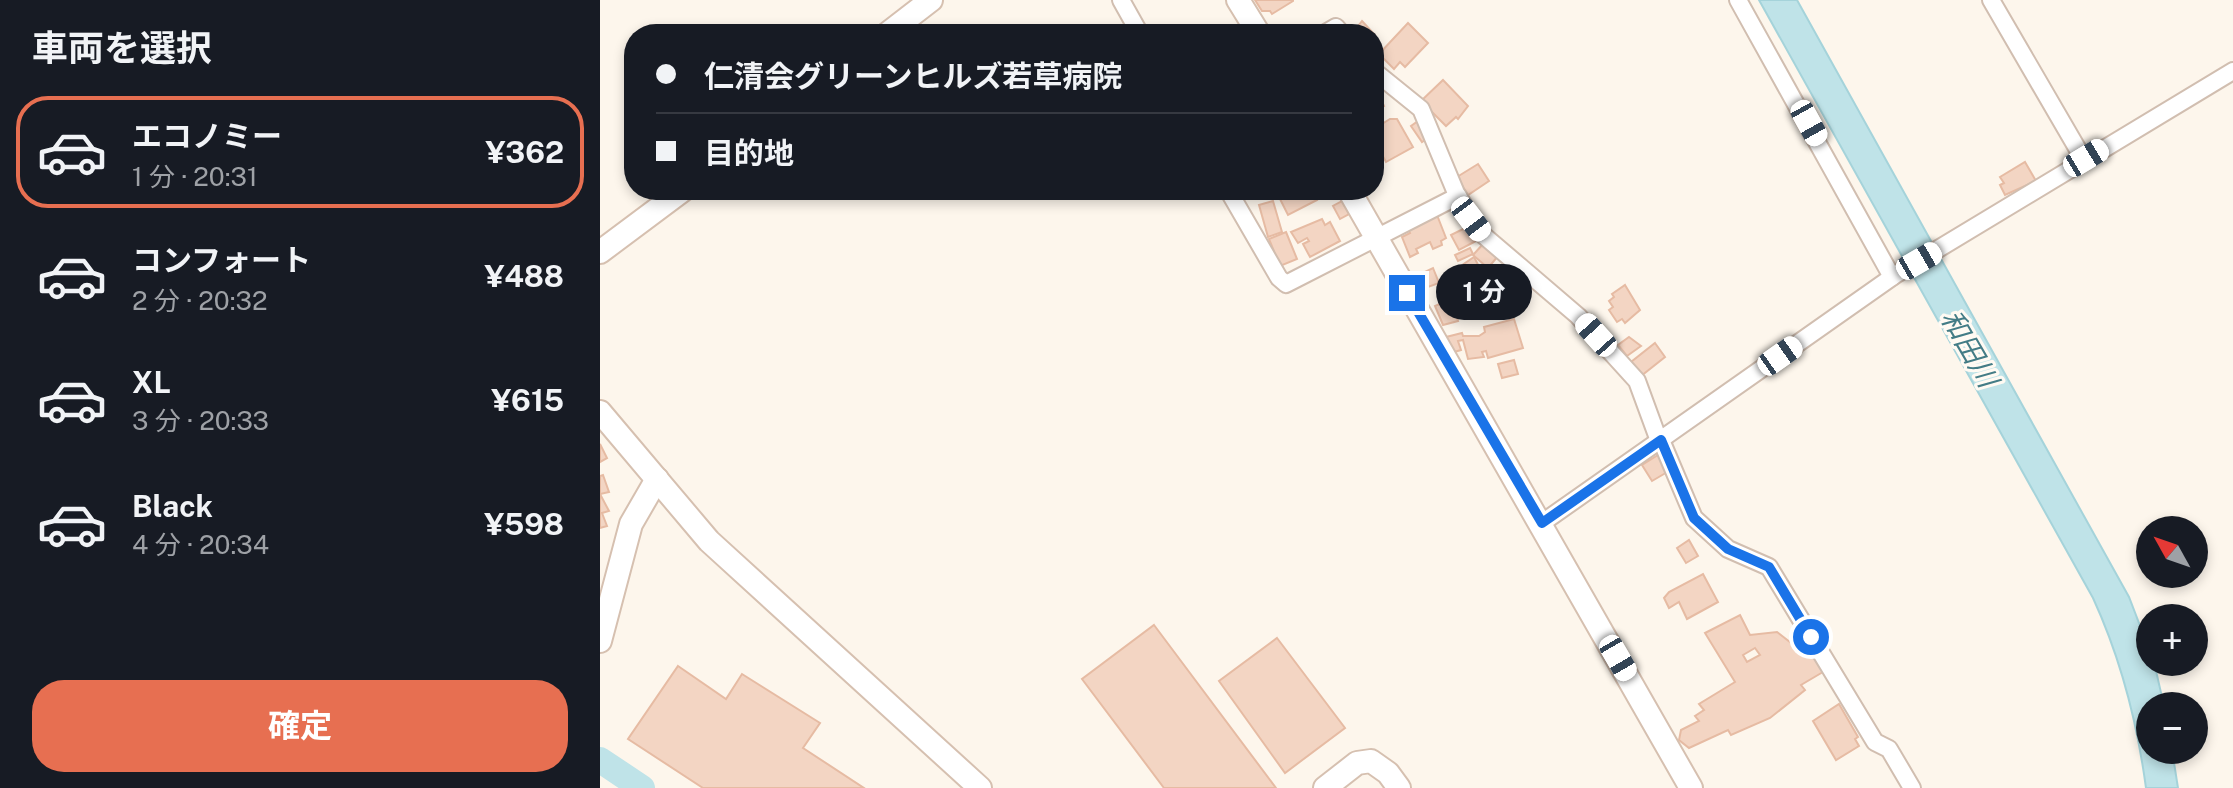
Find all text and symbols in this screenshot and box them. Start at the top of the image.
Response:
text: 車両を選択 [32,27,212,69]
text: 仁清会グリーンヒルズ若草病院 [704,58,1123,94]
car [1787,96,1831,150]
icon: car [36,116,108,188]
text: エコノミー [132,118,282,154]
text: ¥362 [486,134,564,170]
text: 目的地 [704,135,794,171]
car [2059,135,2113,181]
text: 1 分 · 20:31 [132,161,258,192]
car [1447,193,1495,245]
car [1892,239,1946,283]
icon: car [36,240,108,312]
text: コンフォート [132,242,311,278]
text: ¥488 [484,258,564,294]
callout: 1 分 [1435,265,1531,321]
route end [1389,275,1425,311]
text: 1 分 [1463,276,1506,307]
text: 2 分 · 20:32 [132,285,267,316]
water label: 和田川 [1935,303,2007,395]
car [1571,309,1621,361]
car [1753,332,1807,380]
icon: car [36,364,108,436]
text: XL [132,364,171,400]
text: ¥615 [491,382,564,418]
text: 3 分 · 20:33 [132,405,269,436]
icon: car [36,488,108,560]
text: Black [132,488,213,524]
text: ¥598 [484,506,564,542]
north arrow [2136,516,2208,588]
map controls [2136,516,2208,764]
text: 4 分 · 20:34 [132,529,269,560]
button: + [2136,604,2208,676]
route start [1793,619,1829,655]
car [1596,631,1640,685]
button: 確定 [32,680,568,772]
button: − [2136,692,2208,764]

